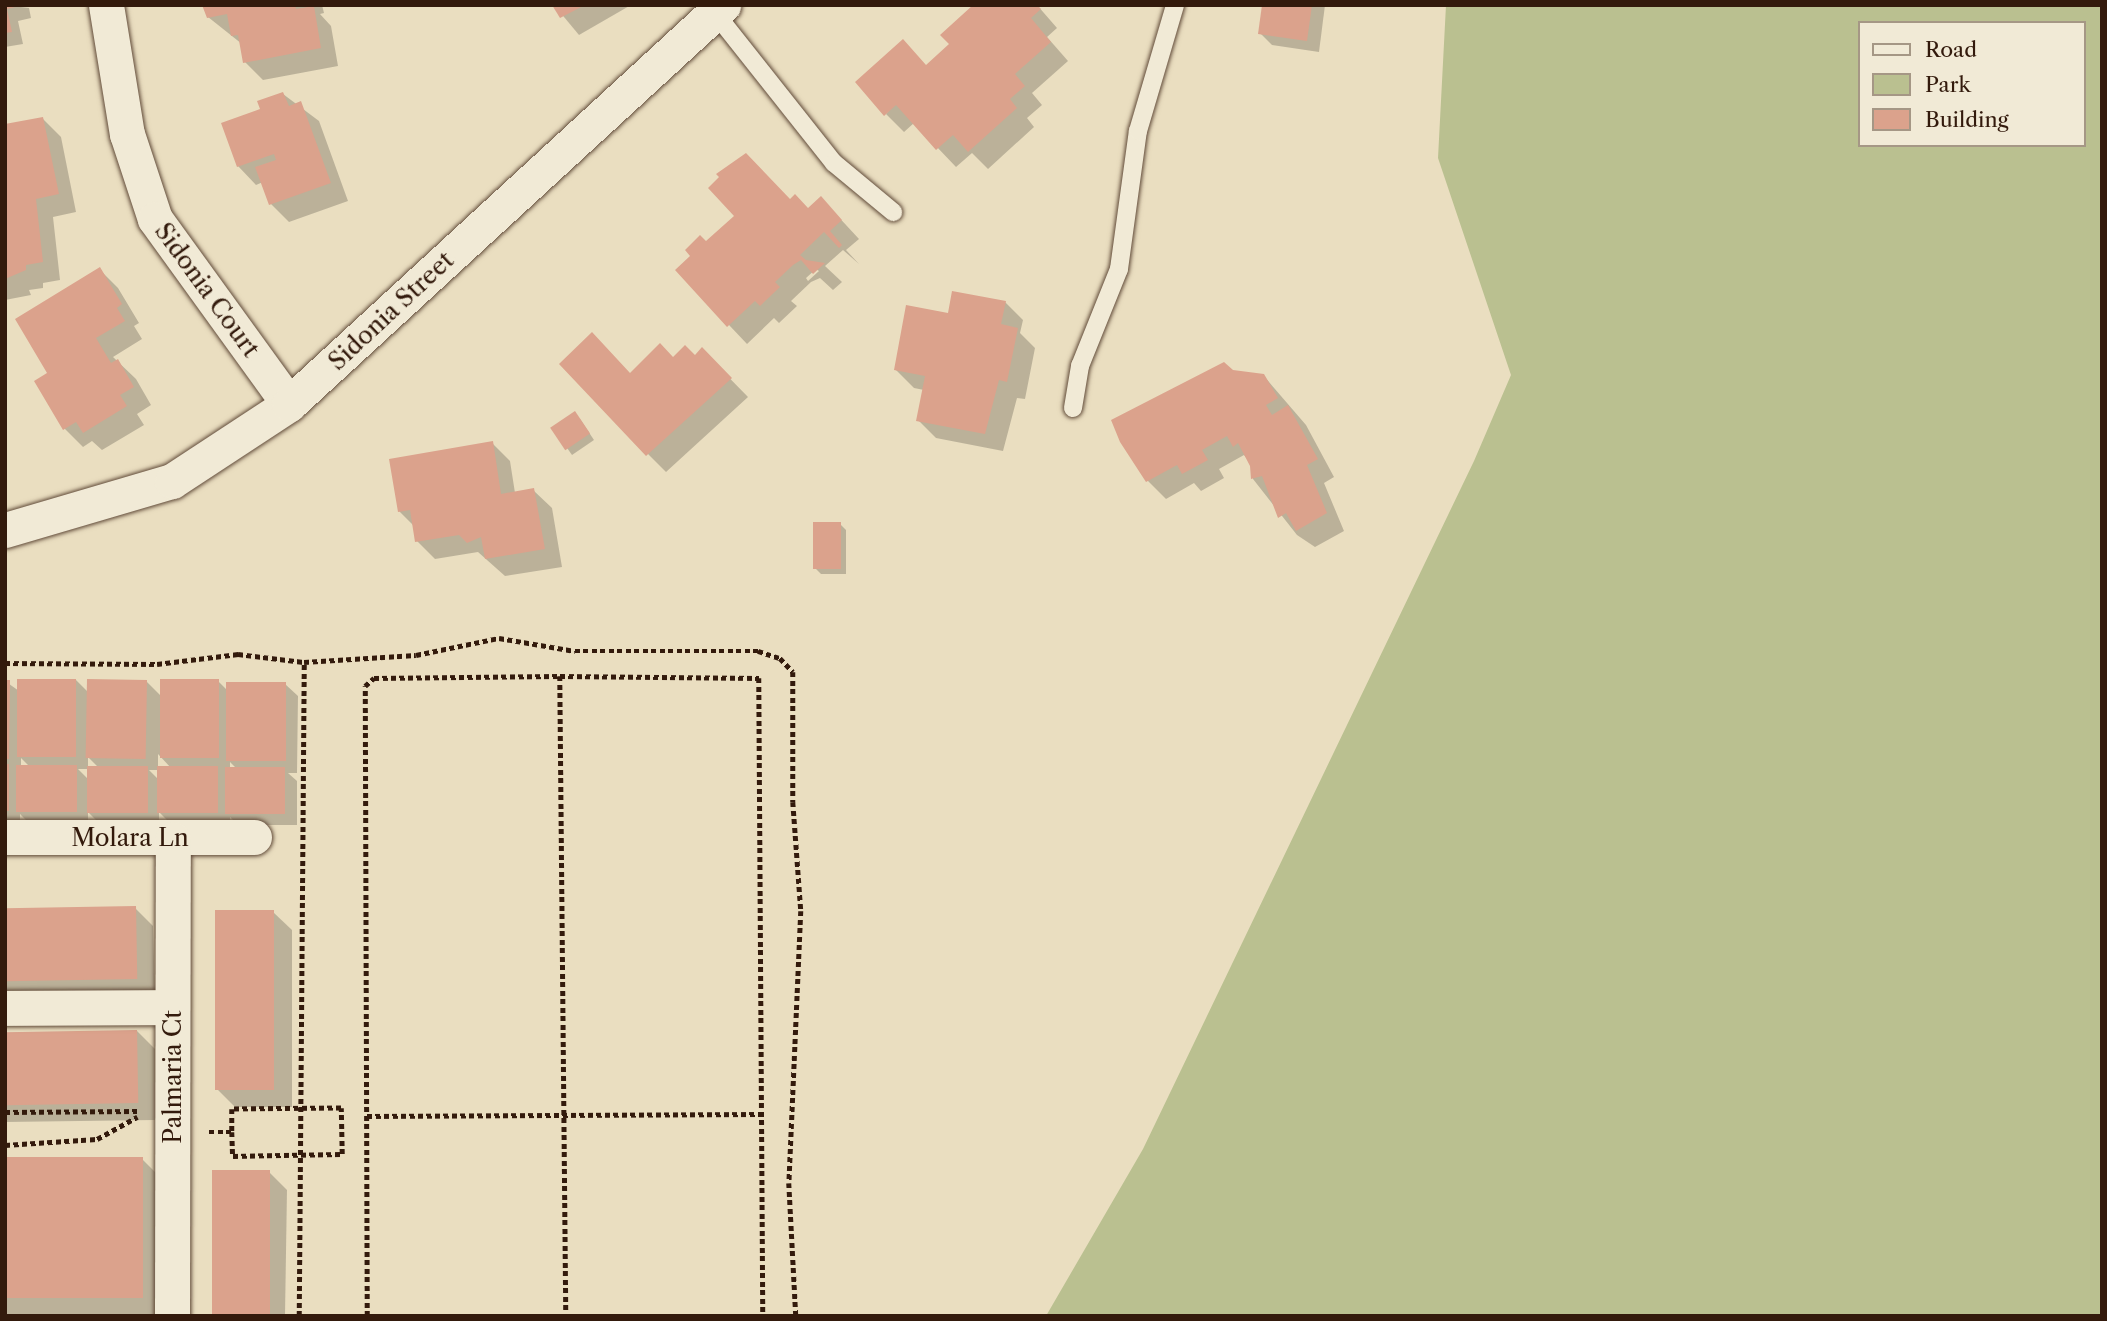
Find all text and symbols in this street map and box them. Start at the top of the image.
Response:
legend [1858,21,2086,147]
text: Road [1925,37,1977,62]
text: Park [1925,72,1971,97]
text: Building [1925,107,2009,132]
street label: Sidonia Court [149,217,265,363]
street label: Sidonia Street [323,246,459,376]
street label: Molara Ln [71,824,189,852]
street label: Palmaria Ct [159,1010,187,1144]

